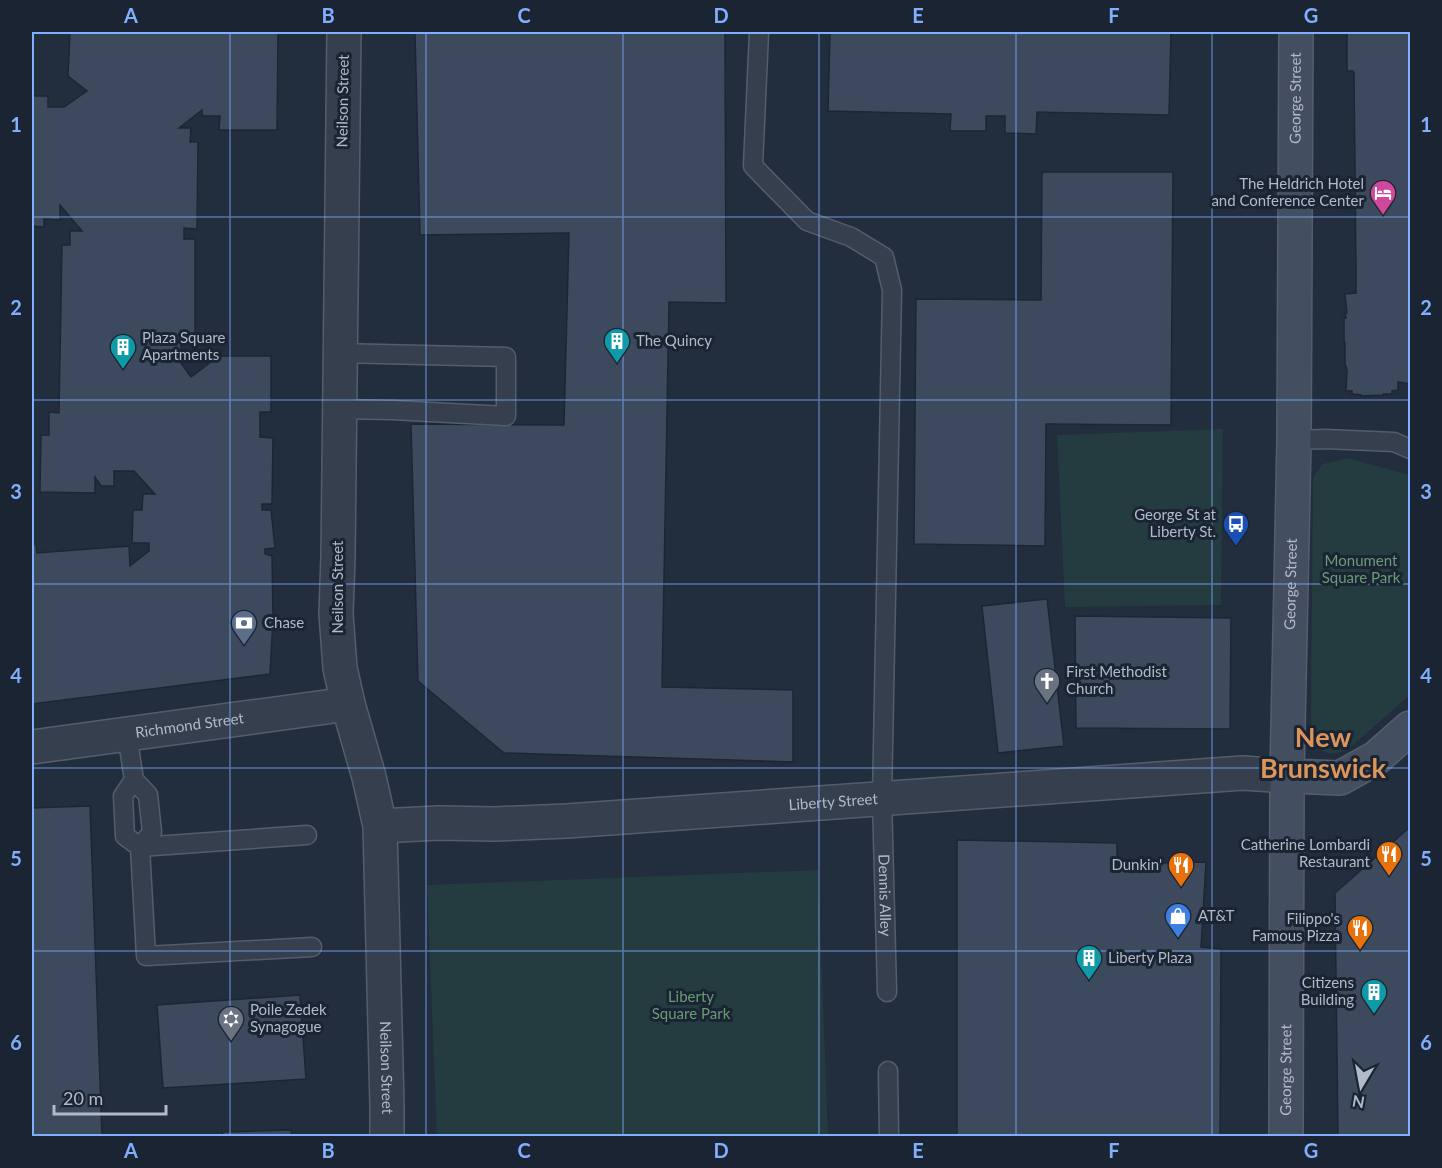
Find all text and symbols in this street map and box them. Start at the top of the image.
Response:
text: A [123,3,138,27]
text: B [321,3,335,27]
text: C [517,3,531,27]
text: D [713,3,729,27]
text: E [912,3,924,27]
text: F [1108,3,1120,27]
text: G [1304,3,1318,27]
street label: George Street [1285,52,1304,144]
street label: Neilson Street [332,54,352,148]
text: 1 [10,112,22,136]
text: 1 [1420,112,1432,136]
place label: The Heldrich Hotel and Conference Center [1211,174,1365,209]
hotel icon: The Heldrich Hotel and Conference Center [1368,178,1398,216]
text: 2 [10,295,22,319]
text: 2 [1420,295,1432,319]
building icon: The Quincy [602,326,632,364]
place label: Plaza Square Apartments [142,328,225,363]
place label: The Quincy [636,331,712,349]
building icon: Plaza Square Apartments [108,332,138,370]
text: 3 [10,479,22,503]
text: 3 [1420,479,1432,503]
place label: George St at Liberty St. [1134,505,1217,540]
bus stop icon: George St at Liberty St. [1221,509,1251,547]
street label: George Street [1280,537,1300,630]
street label: Neilson Street [328,540,346,633]
park label: Monument Square Park [1322,551,1401,586]
bank icon: Chase [229,608,259,646]
place label: Chase [264,613,304,631]
place label: First Methodist Church [1066,662,1167,697]
text: 4 [10,663,22,687]
text: 4 [1420,663,1432,687]
church icon: First Methodist Church [1032,666,1062,704]
street label: Richmond Street [134,708,245,741]
district label: New Brunswick [1260,720,1387,784]
street label: Liberty Street [788,789,879,813]
place label: Catherine Lombardi Restaurant [1241,835,1371,870]
restaurant icon: Catherine Lombardi Restaurant [1374,839,1404,877]
text: 5 [10,846,22,870]
text: 5 [1420,846,1432,870]
restaurant icon: Dunkin' [1166,850,1196,888]
street label: Dennis Alley [875,854,896,937]
place label: Dunkin' [1111,855,1162,873]
shop icon: AT&T [1163,901,1193,939]
place label: AT&T [1198,906,1234,924]
place label: Filippo's Famous Pizza [1252,909,1340,944]
restaurant icon: Filippo's Famous Pizza [1345,913,1375,951]
building icon: Liberty Plaza [1074,943,1104,981]
place label: Liberty Plaza [1108,948,1192,966]
place label: Citizens Building [1301,973,1354,1008]
building icon: Citizens Building [1359,977,1389,1015]
park label: Liberty Square Park [652,987,731,1022]
place label: Poile Zedek Synagogue [250,1000,327,1035]
synagogue icon: Poile Zedek Synagogue [216,1004,246,1042]
street label: Neilson Street [377,1021,397,1115]
street label: George Street [1276,1024,1294,1116]
text: 6 [10,1030,22,1054]
text: 6 [1420,1030,1432,1054]
north arrow [1331,1057,1391,1117]
scale bar [54,1078,166,1116]
text: 20 m [63,1087,103,1109]
text: N [1351,1092,1366,1113]
text: A [123,1138,138,1162]
text: B [321,1138,335,1162]
text: C [517,1138,531,1162]
text: D [713,1138,729,1162]
text: E [912,1138,924,1162]
text: F [1108,1138,1120,1162]
text: G [1304,1138,1318,1162]

